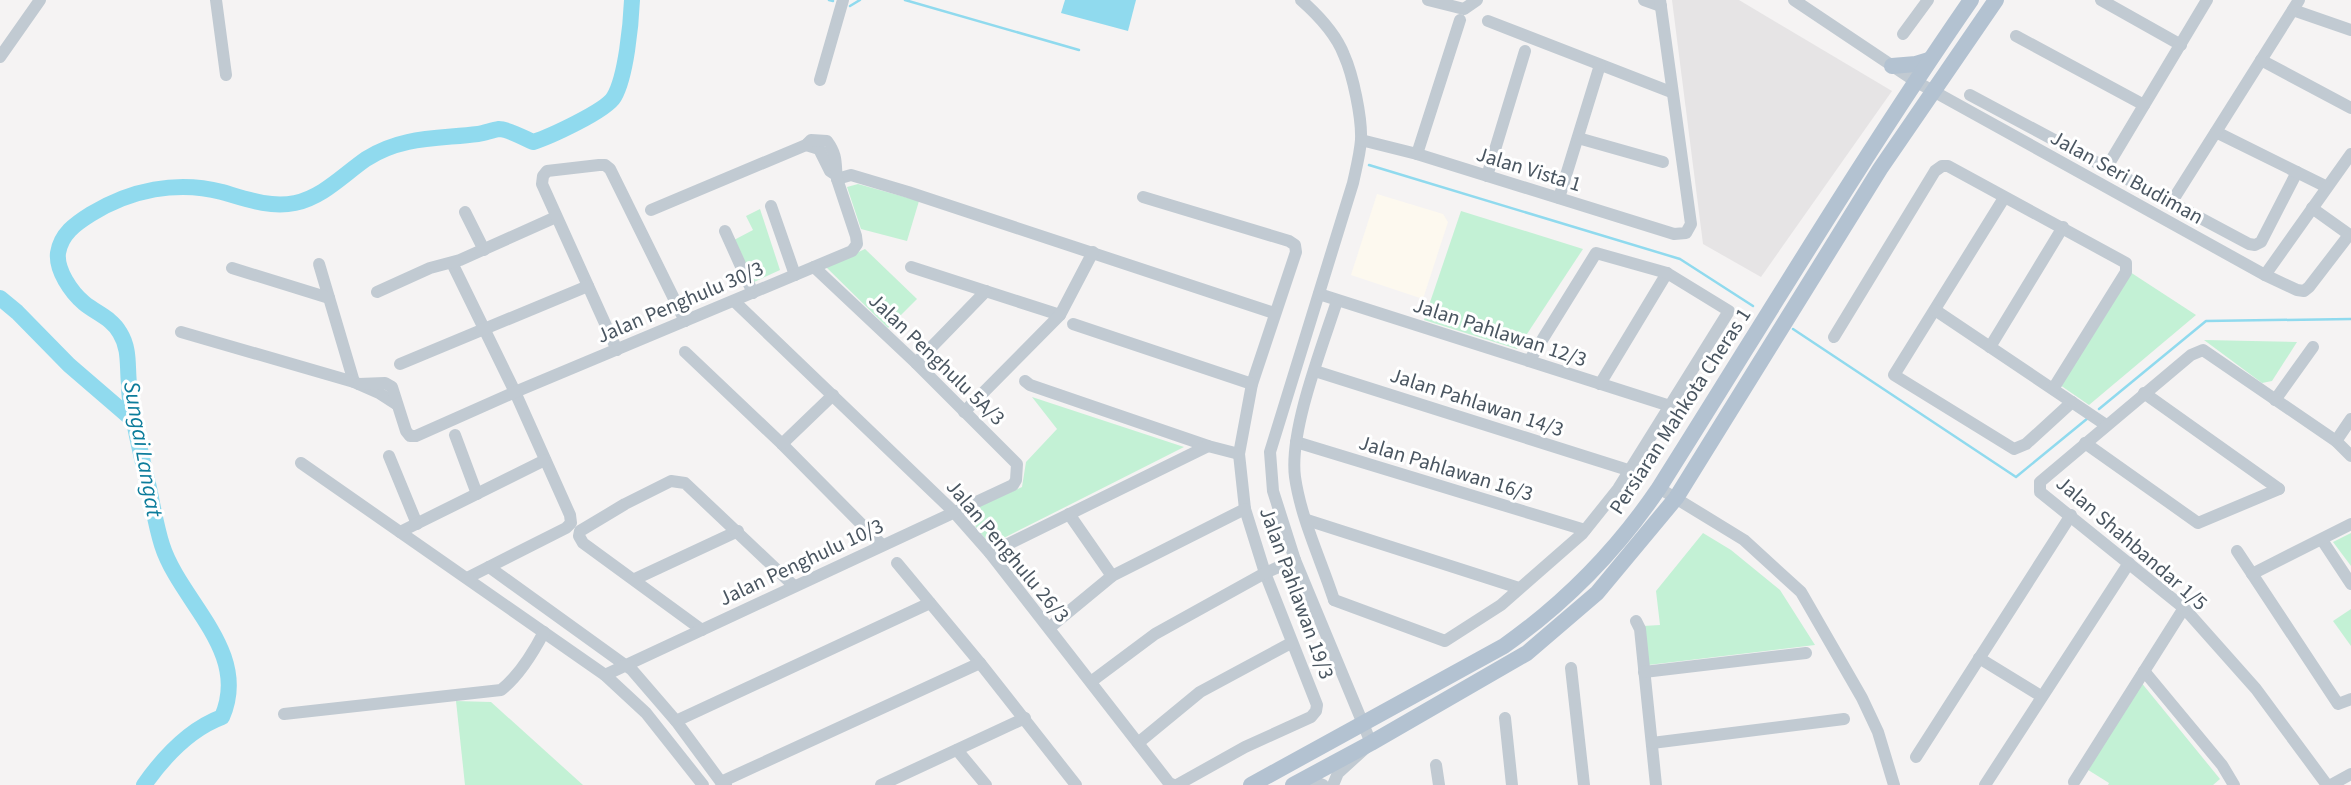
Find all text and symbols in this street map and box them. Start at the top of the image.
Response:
street label: Jalan Seri Budiman [2045,123,2209,231]
street label: Jalan Vista 1 [1473,139,1585,199]
street label: Jalan Penghulu 30/3 [592,253,768,351]
street label: Jalan Penghulu 5A/3 [862,286,1012,432]
street label: Jalan Pahlawan 12/3 [1409,290,1591,374]
street label: Persiaran Mahkota Cheras 1 [1602,302,1758,520]
street label: Jalan Pahlawan 14/3 [1386,360,1568,444]
water label: Sungai Langat [115,379,171,520]
street label: Jalan Pahlawan 16/3 [1355,427,1537,509]
street label: Jalan Shahbandar 1/5 [2050,469,2214,617]
street label: Jalan Penghulu 26/3 [939,473,1077,629]
street label: Jalan Pahlawan 19/3 [1252,503,1342,683]
street label: Jalan Penghulu 10/3 [714,511,888,613]

